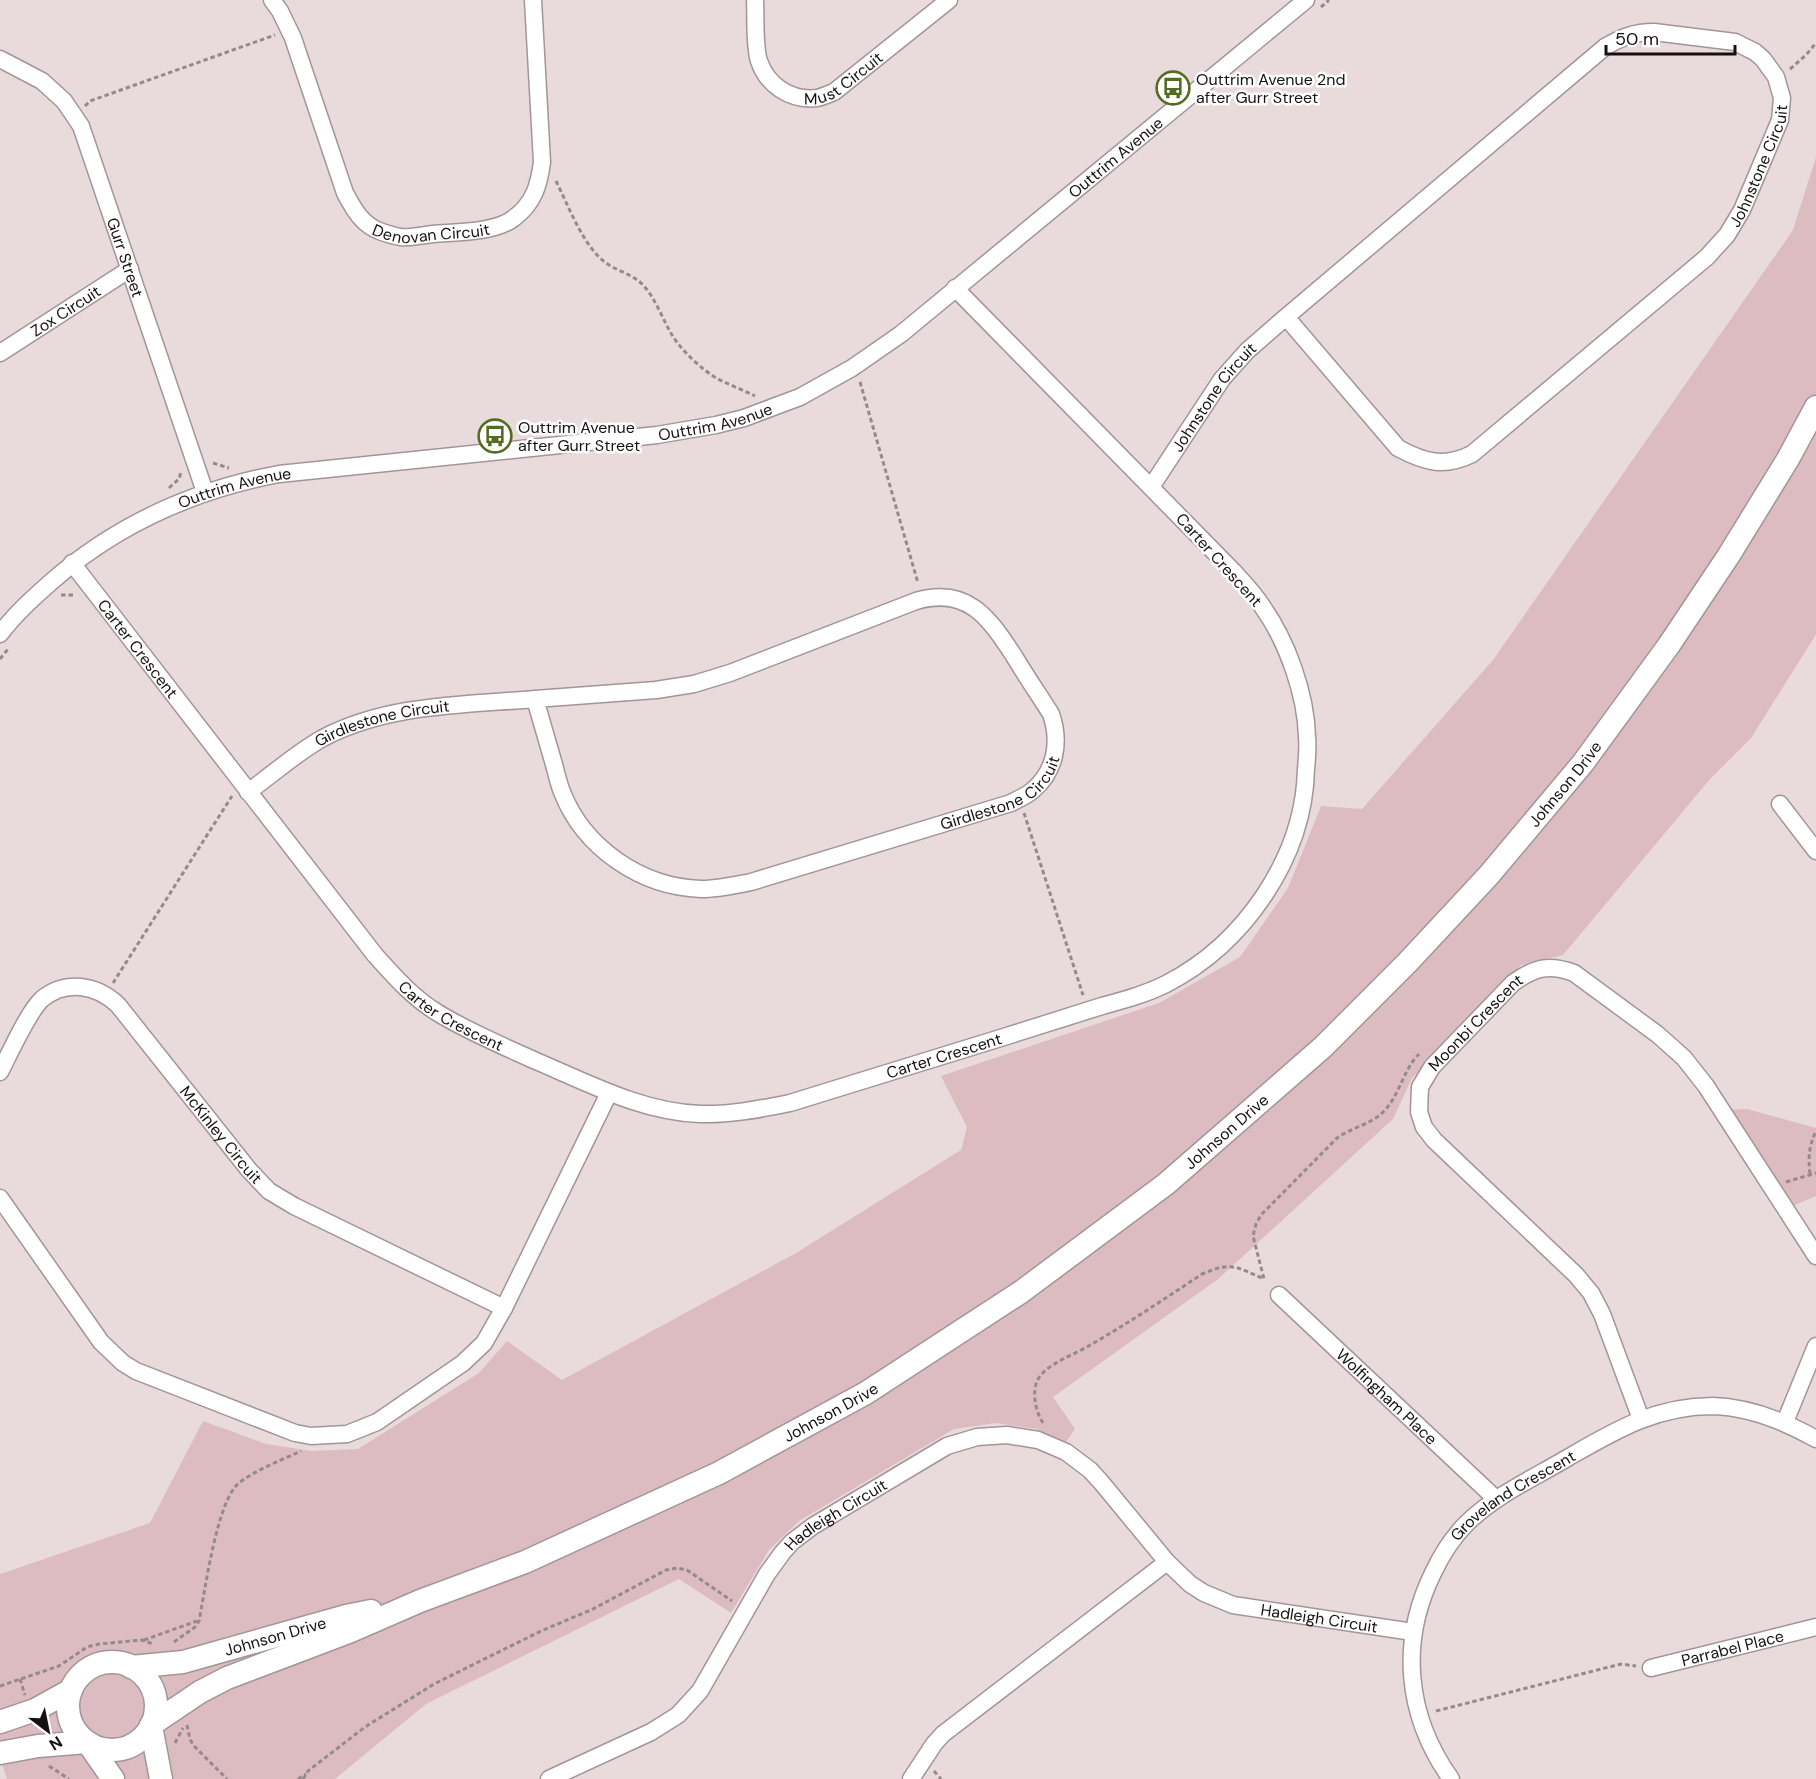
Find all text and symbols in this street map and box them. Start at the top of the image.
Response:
scale bar [1606,18,1735,56]
text: 50 m [1615,27,1659,51]
street label: Must Circuit [804,47,887,109]
place label: Outtrim Avenue 2nd after Gurr Street [1196,69,1345,108]
bus stop icon: Outtrim Avenue 2nd after Gurr Street [1155,70,1191,106]
street label: Johnstone Circuit [1724,104,1792,231]
street label: Outtrim Avenue [1064,112,1167,202]
street label: Gurr Street [102,215,149,300]
street label: Denovan Circuit [369,218,492,248]
street label: Zox Circuit [26,280,105,341]
street label: Johnstone Circuit [1167,337,1261,456]
street label: Outtrim Avenue [656,398,775,445]
place label: Outtrim Avenue after Gurr Street [518,417,640,456]
bus stop icon: Outtrim Avenue after Gurr Street [477,418,513,454]
street label: Outtrim Avenue [175,462,292,513]
street label: Carter Crescent [1171,509,1267,611]
street label: Carter Crescent [93,595,183,702]
street label: Girdlestone Circuit [311,695,450,751]
street label: Johnson Drive [1524,737,1606,831]
street label: Girdlestone Circuit [938,753,1064,834]
street label: Moonbi Crescent [1423,969,1527,1075]
street label: Carter Crescent [394,976,507,1055]
street label: Carter Crescent [884,1028,1004,1083]
street label: McKinley Circuit [176,1081,267,1188]
street label: Johnson Drive [1180,1089,1273,1174]
street label: Wolfingham Place [1332,1344,1442,1449]
street label: Johnson Drive [780,1378,882,1446]
street label: Groveland Crescent [1445,1445,1579,1545]
street label: Hadleigh Circuit [779,1474,891,1554]
street label: Hadleigh Circuit [1259,1599,1379,1637]
street label: Johnson Drive [222,1612,328,1660]
street label: Parrabel Place [1679,1625,1786,1671]
north arrow [18,1701,78,1761]
text: N [45,1731,66,1755]

